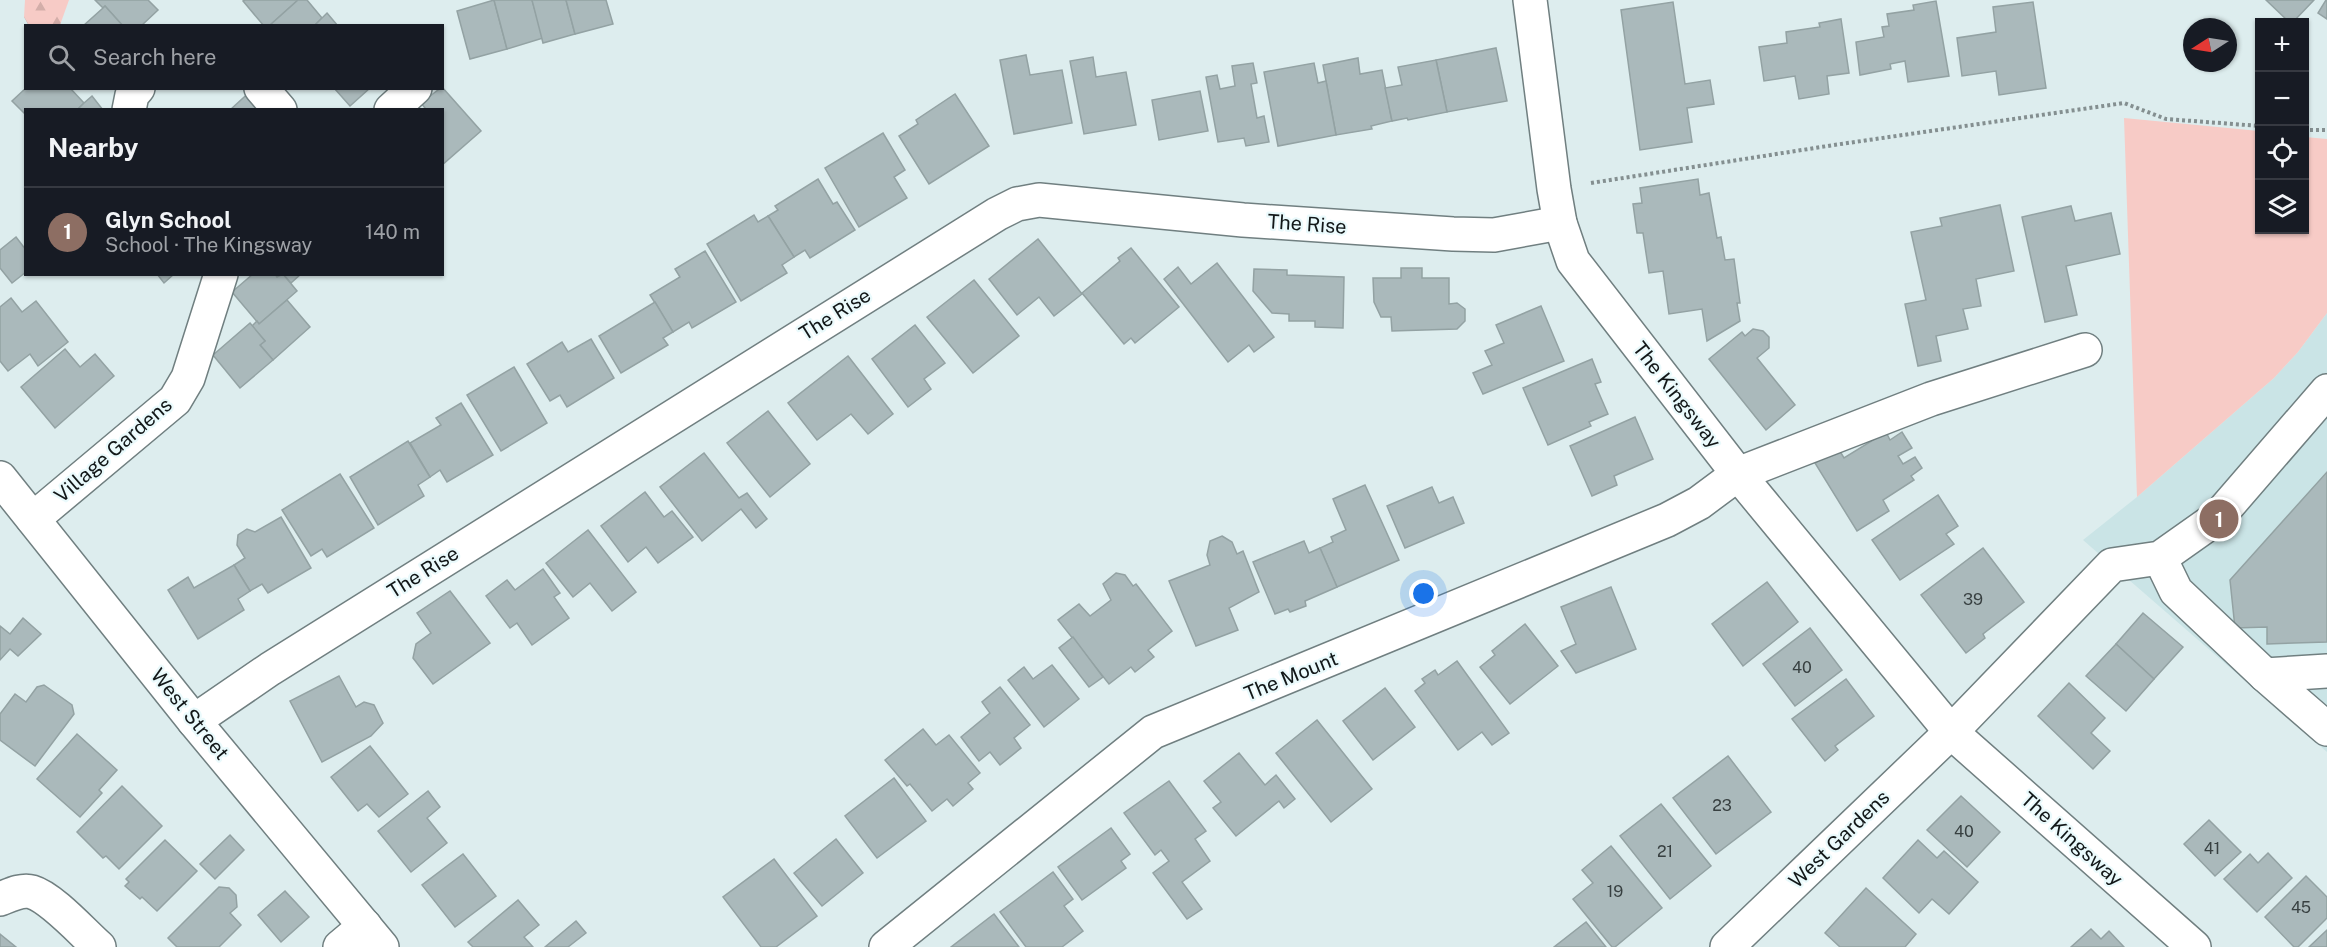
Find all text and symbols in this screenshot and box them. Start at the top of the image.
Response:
north arrow [2183,18,2237,72]
map controls [2255,18,2309,234]
button: + [2255,18,2309,72]
search box [24,24,444,90]
icon: search [45,41,78,74]
text: Search here [93,44,217,70]
button: − [2255,72,2309,126]
button: locate [2255,126,2309,180]
text: Nearby [48,132,138,163]
button: layers [2255,180,2309,234]
text: Glyn School [105,207,231,233]
street label: The Rise [1267,209,1347,239]
text: 1 [63,220,72,244]
text: 140 m [365,220,420,244]
text: School · The Kingsway [105,233,312,257]
street label: The Rise [795,283,875,345]
street label: The Kingsway [1628,337,1726,453]
street label: Village Gardens [49,392,177,508]
pin: 1 [2200,496,2238,542]
street label: The Rise [383,541,463,603]
your location [1409,579,1438,608]
house number: 39 [1963,590,1983,609]
street label: The Mount [1241,646,1341,706]
house number: 40 [1792,658,1812,677]
street label: West Street [146,664,234,764]
street label: West Gardens [1784,785,1894,893]
street label: The Kingsway [2016,787,2128,891]
house number: 23 [1712,796,1732,815]
house number: 40 [1954,822,1974,841]
house number: 41 [2204,839,2220,858]
house number: 21 [1657,842,1673,861]
house number: 19 [1607,882,1623,901]
house number: 45 [2291,898,2311,917]

